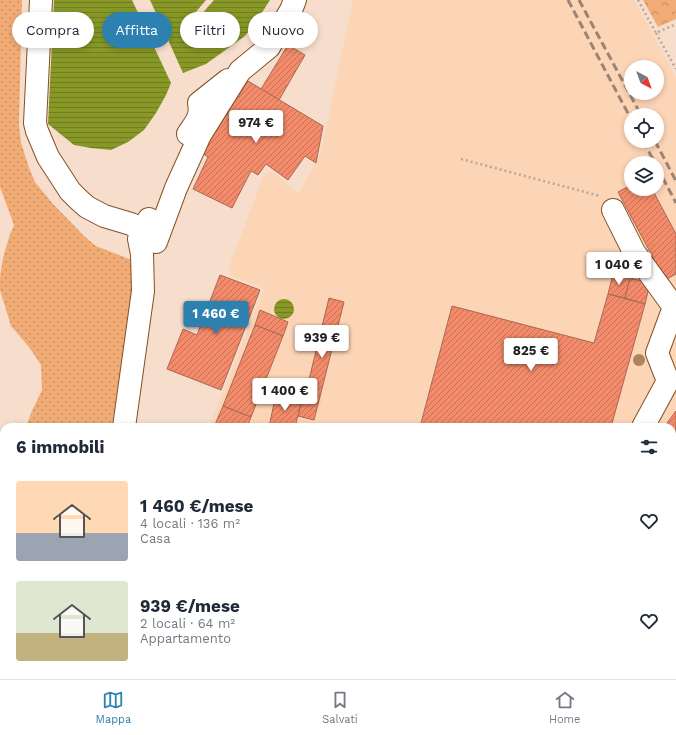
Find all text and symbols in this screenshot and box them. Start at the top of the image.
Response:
chip: Compra [12,12,94,48]
chip: Affitta [102,12,172,48]
chip: Filtri [180,12,240,48]
chip: Nuovo [248,12,318,48]
north arrow [624,60,664,100]
map controls [624,60,664,196]
button: locate [624,108,664,148]
pin: 974 € [228,110,284,144]
text: 974 € [238,115,274,130]
button: layers [624,156,664,196]
pin: 1 040 € [582,252,656,286]
text: 1 040 € [595,257,643,272]
pin: 1 460 € [179,301,253,335]
text: 1 460 € [193,306,239,321]
pin: 939 € [294,325,350,359]
text: 939 € [304,330,340,345]
pin: 825 € [503,338,559,372]
text: 825 € [513,343,549,358]
pin: 1 400 € [248,378,322,412]
text: 1 400 € [261,383,309,398]
icon: filters [638,436,660,458]
text: 6 immobili [16,437,105,457]
text: 1 460 €/mese [140,496,253,516]
icon: home [48,497,96,545]
icon: heart [638,510,660,532]
text: 4 locali · 136 m² [140,516,240,531]
text: Casa [140,531,171,546]
text: 939 €/mese [140,596,240,616]
icon: home [48,597,96,645]
icon: heart [638,610,660,632]
text: 2 locali · 64 m² [140,616,235,631]
text: Appartamento [140,631,231,646]
tab: Mappa [96,689,131,726]
tab: Salvati [322,689,358,726]
tab: Home [549,689,580,726]

